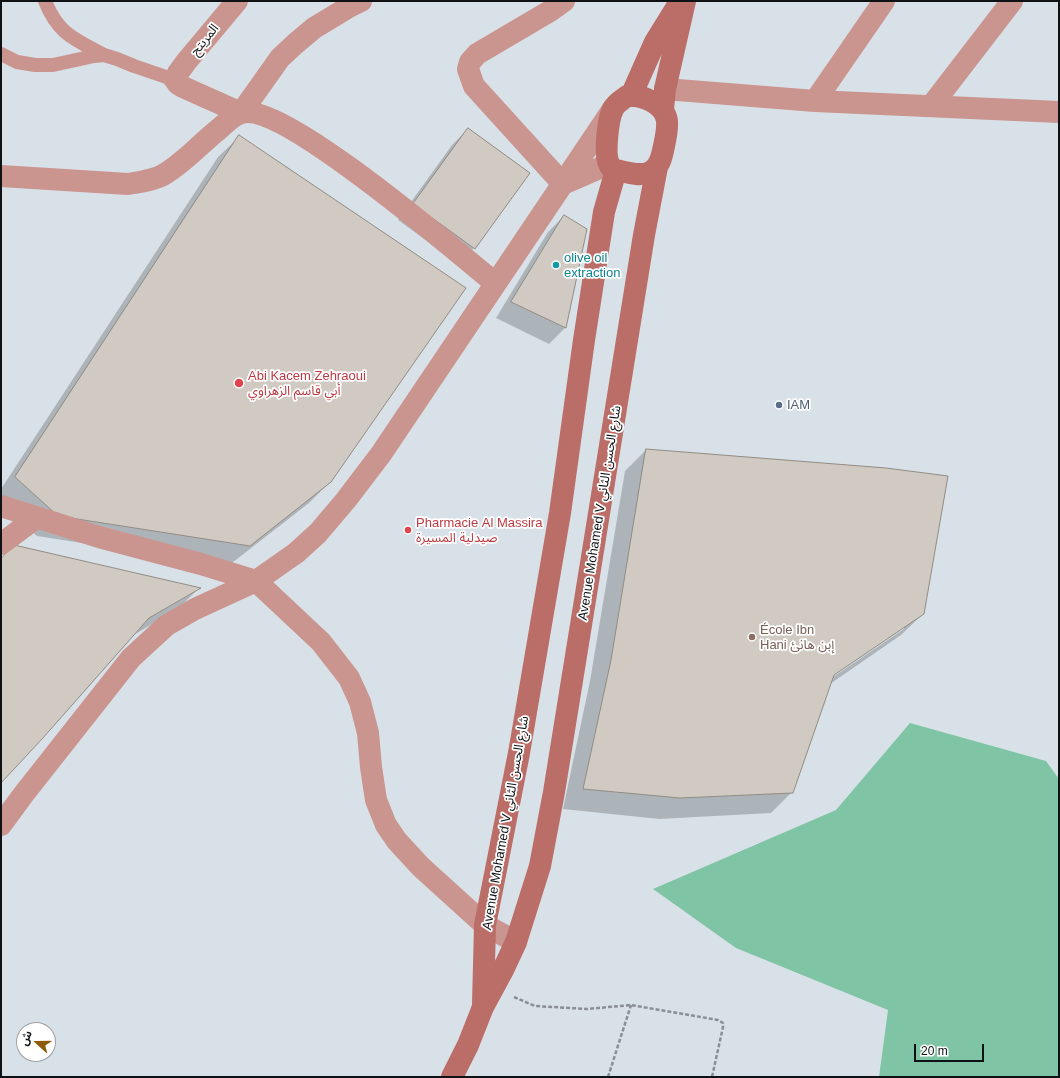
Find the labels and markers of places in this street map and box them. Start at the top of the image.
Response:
place label: olive oil extraction [564,250,620,281]
marker: olive oil extraction [551,260,561,270]
place label: Abi Kacem Zehraoui أبي قاسم الزهراوي [248,368,366,399]
marker: Abi Kacem Zehraoui أبي قاسم الزهراوي [233,377,245,389]
place label: IAM [787,397,810,413]
marker: IAM [774,400,784,410]
place label: Pharmacie Al Massira صيدلية المسيرة [416,515,542,546]
marker: Pharmacie Al Massira صيدلية المسيرة [403,525,413,535]
place label: École Ibn Hani إبن هانئ [760,622,834,653]
marker: École Ibn Hani إبن هانئ [747,632,757,642]

